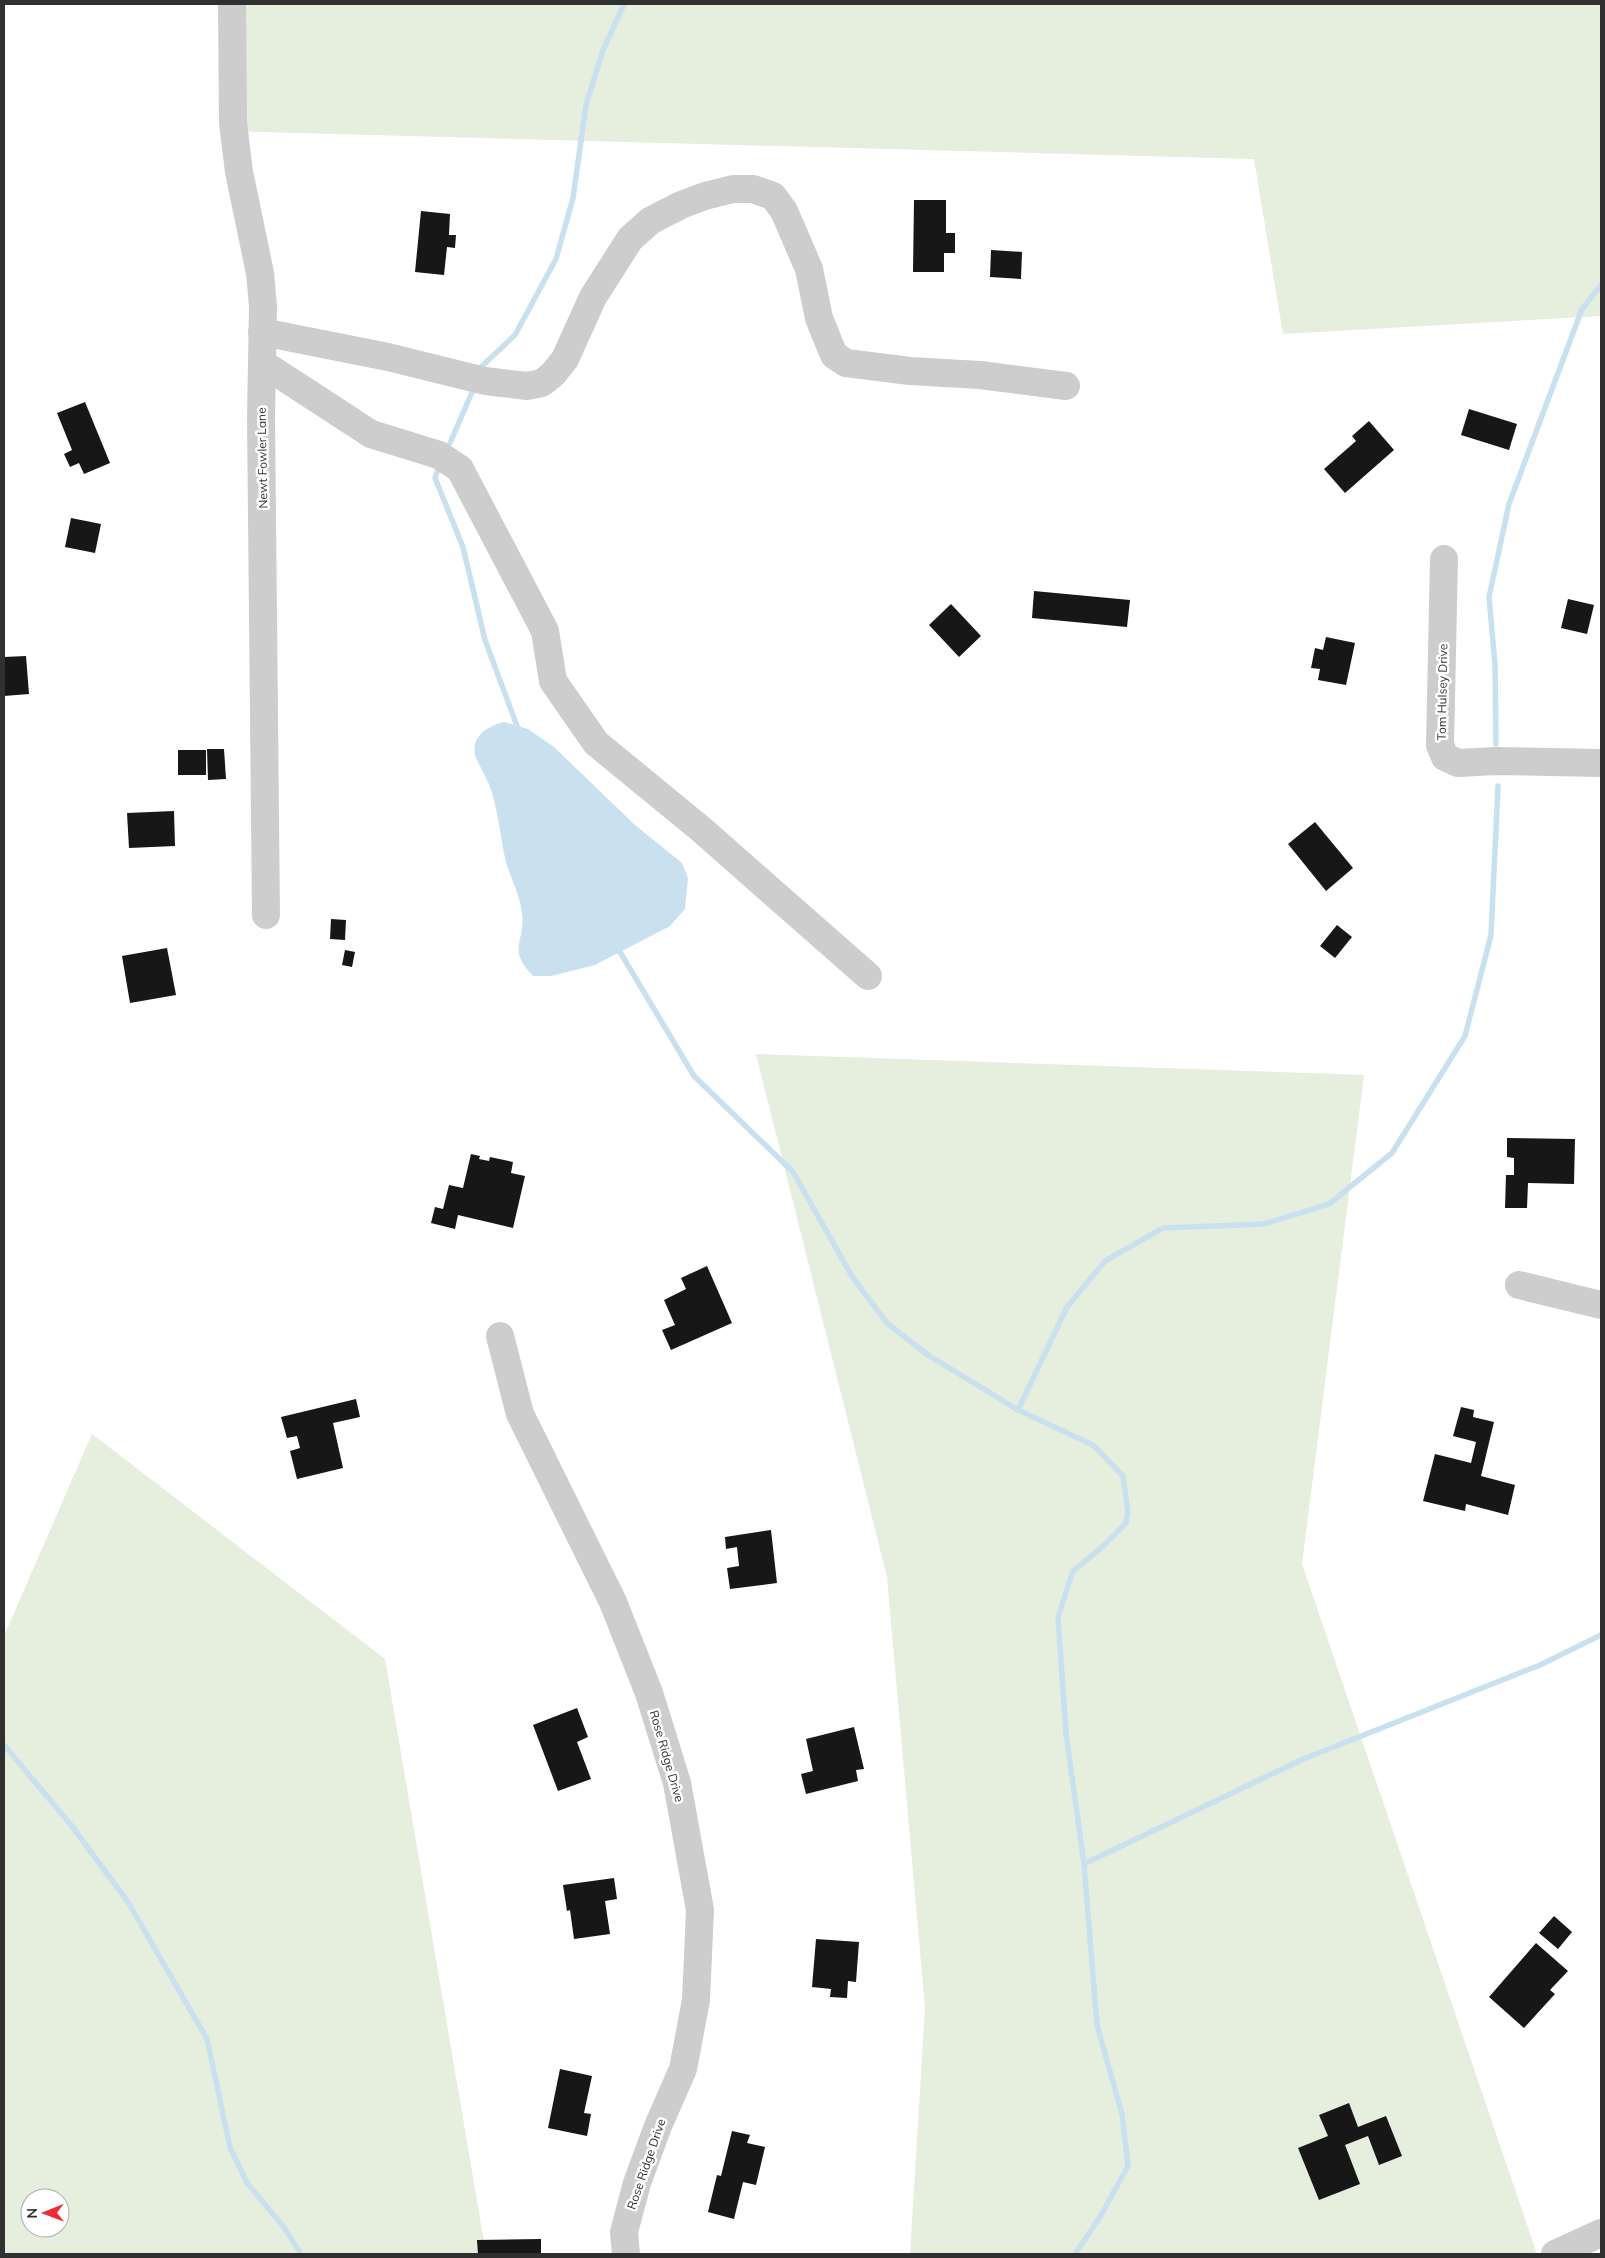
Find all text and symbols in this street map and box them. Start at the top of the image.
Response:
street label: Newt Fowler Lane [254,407,270,509]
street label: Tom Hulsey Drive [1434,644,1450,740]
street label: Rose Ridge Drive [647,1708,687,1804]
street label: Rose Ridge Drive [623,2117,669,2211]
north arrow [20,2188,70,2238]
text: N [23,2208,41,2219]

